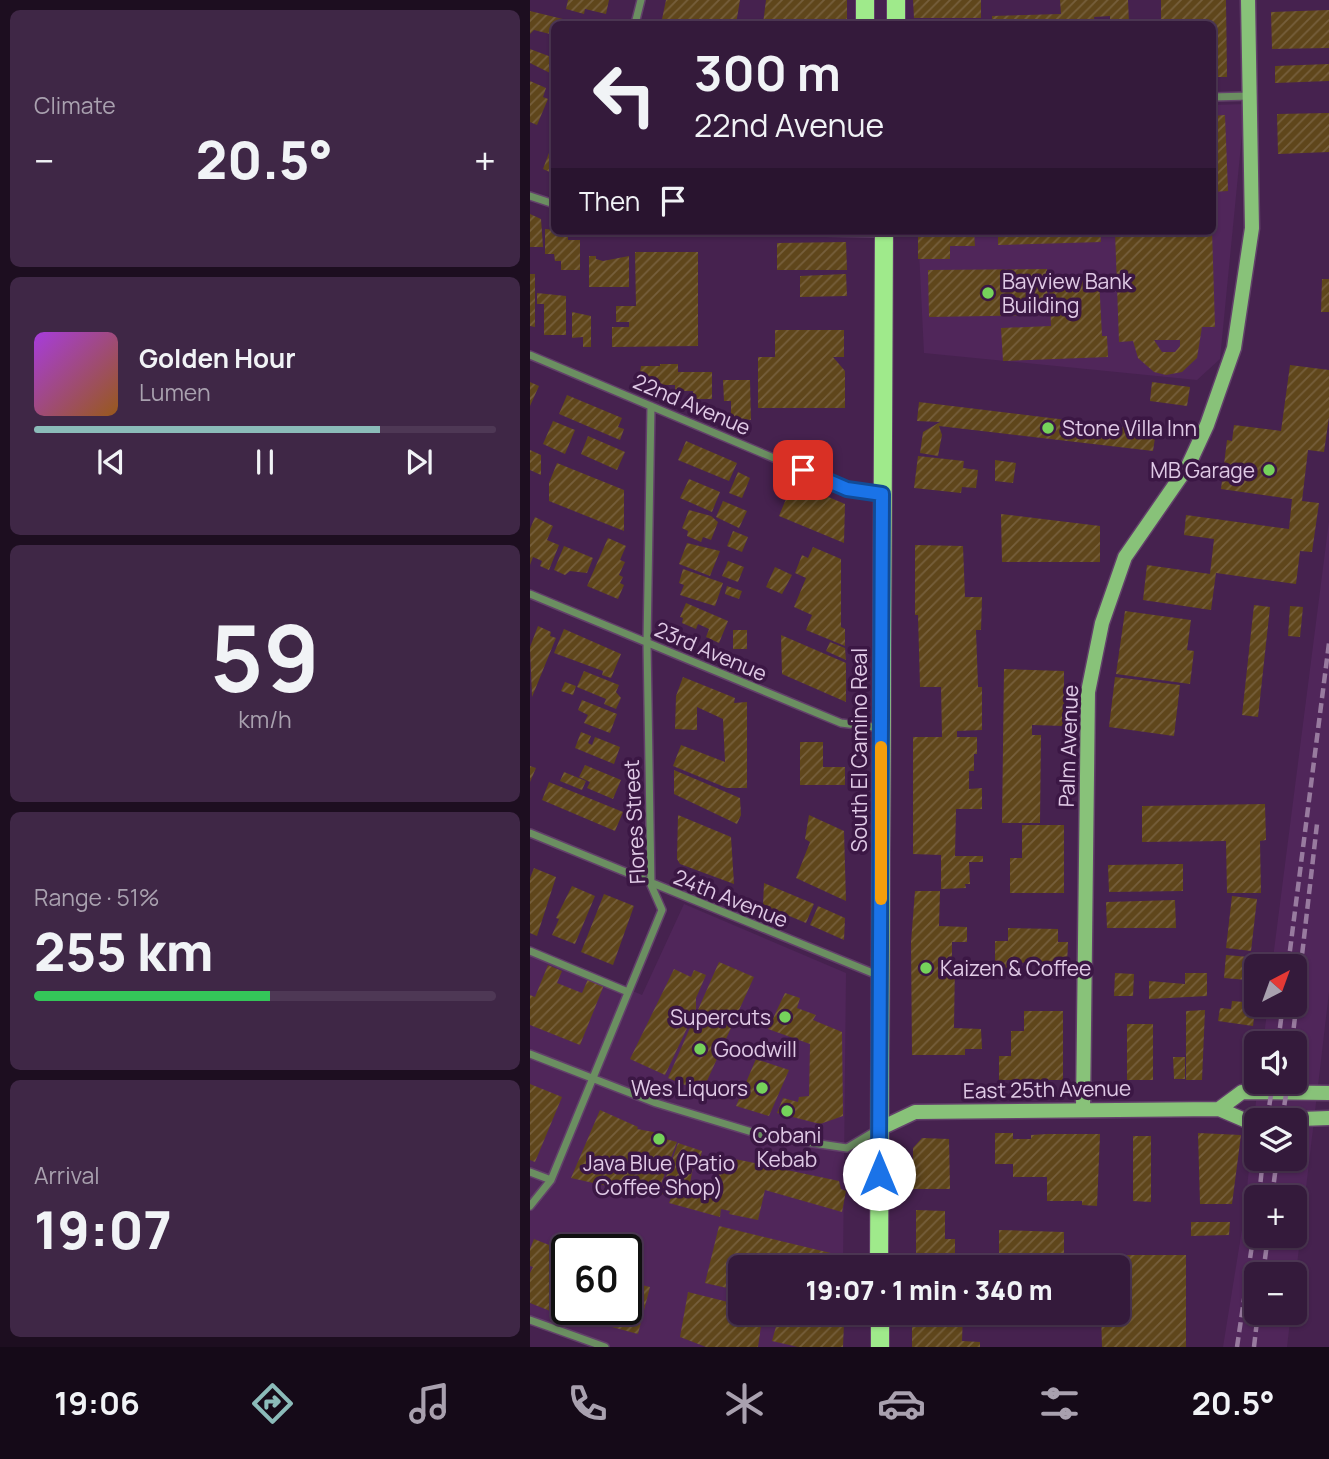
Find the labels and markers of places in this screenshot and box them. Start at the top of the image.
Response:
place label: Bayview Bank Building [1002,267,1133,319]
marker: Bayview Bank Building [980,285,996,301]
place label: Stone Villa Inn [1062,414,1197,442]
marker: Stone Villa Inn [1040,420,1056,436]
pin [773,440,833,500]
place label: MB Garage [1150,456,1255,484]
marker: MB Garage [1261,462,1277,478]
place label: Kaizen & Coffee [940,954,1091,982]
marker: Kaizen & Coffee [918,960,934,976]
place label: Supercuts [670,1003,771,1031]
marker: Supercuts [777,1009,793,1025]
place label: Goodwill [714,1035,797,1063]
marker: Goodwill [692,1041,708,1057]
place label: Wes Liquors [631,1074,748,1102]
marker: Wes Liquors [754,1080,770,1096]
marker: Cobani Kebab [779,1103,795,1119]
place label: Cobani Kebab [753,1121,821,1173]
marker: Java Blue (Patio Coffee Shop) [651,1131,667,1147]
place label: Java Blue (Patio Coffee Shop) [583,1149,735,1201]

